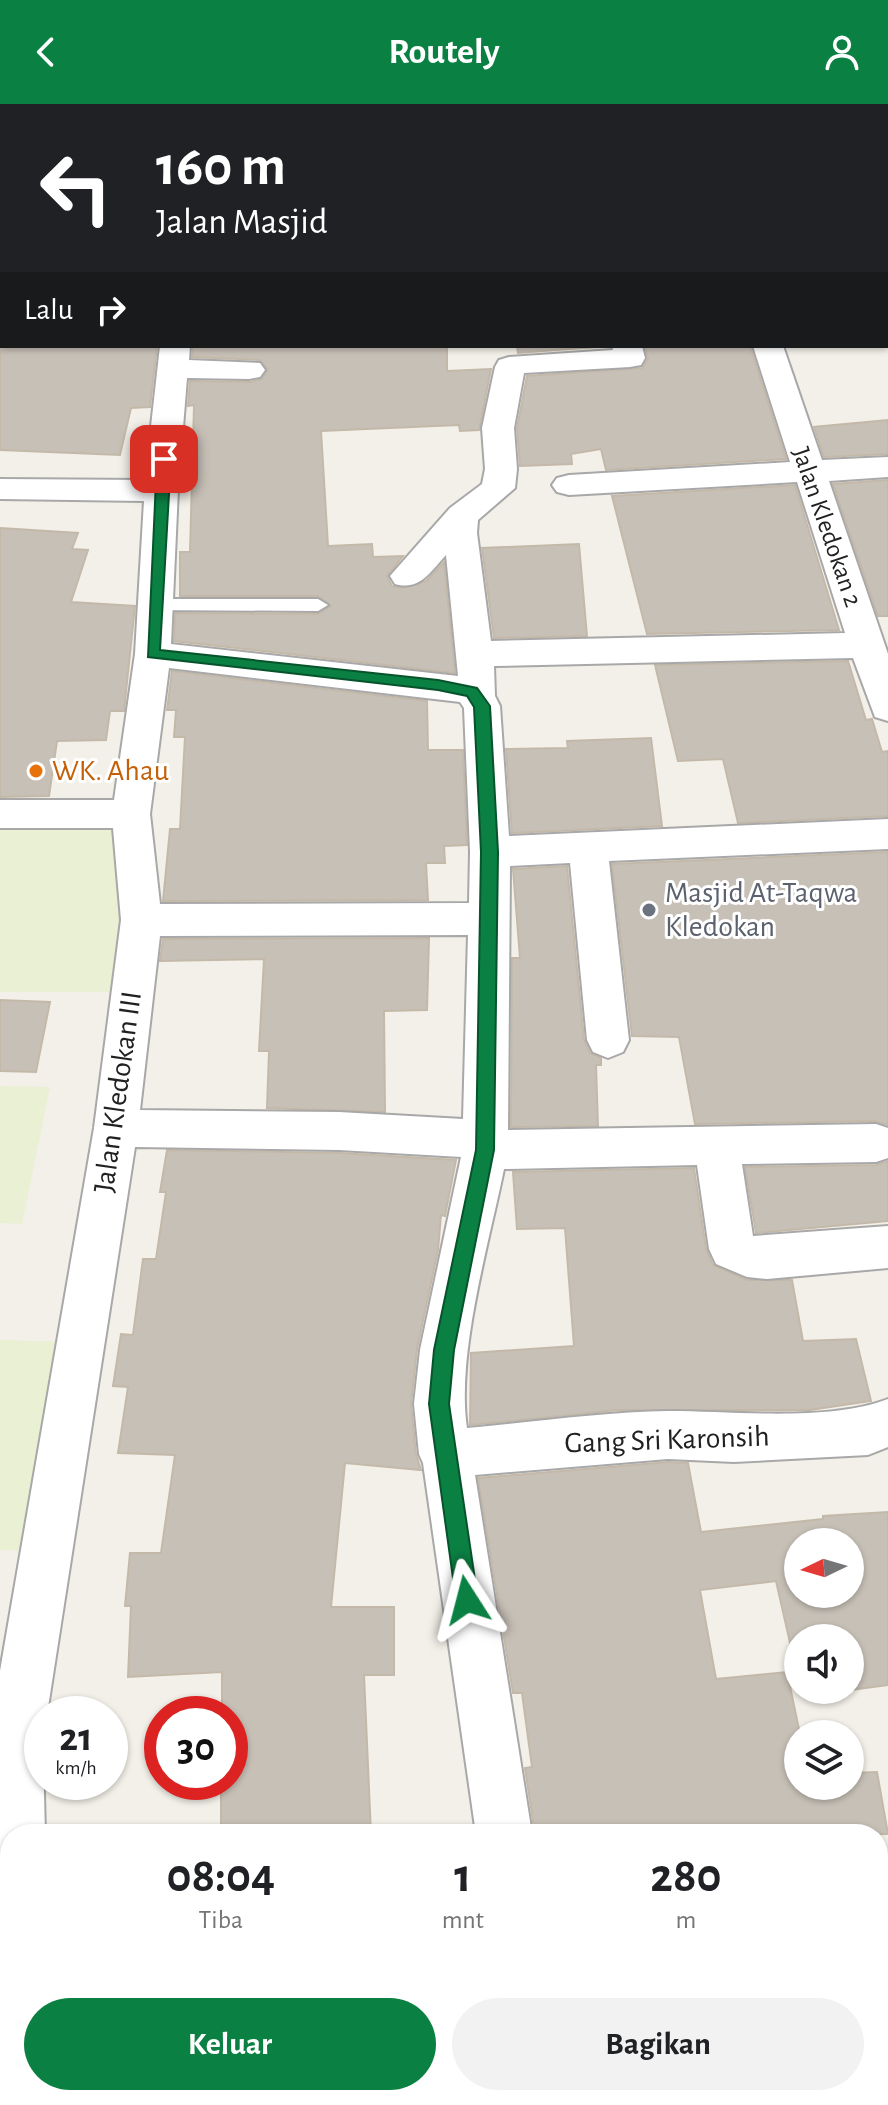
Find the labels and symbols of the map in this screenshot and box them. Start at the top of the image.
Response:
pin [130,425,198,493]
street label: Jalan Kledokan 2 [788,444,867,610]
place label: WK. Ahau [52,756,169,786]
marker: WK. Ahau [27,762,45,780]
place label: Masjid At-Taqwa Kledokan [665,878,857,942]
marker: Masjid At-Taqwa Kledokan [640,901,658,919]
street label: Jalan Kledokan III [89,989,147,1195]
street label: Gang Sri Karonsih [564,1421,770,1459]
north arrow [784,1528,864,1608]
position arrow [425,1558,509,1642]
speed limit sign: 30 [144,1696,248,1800]

